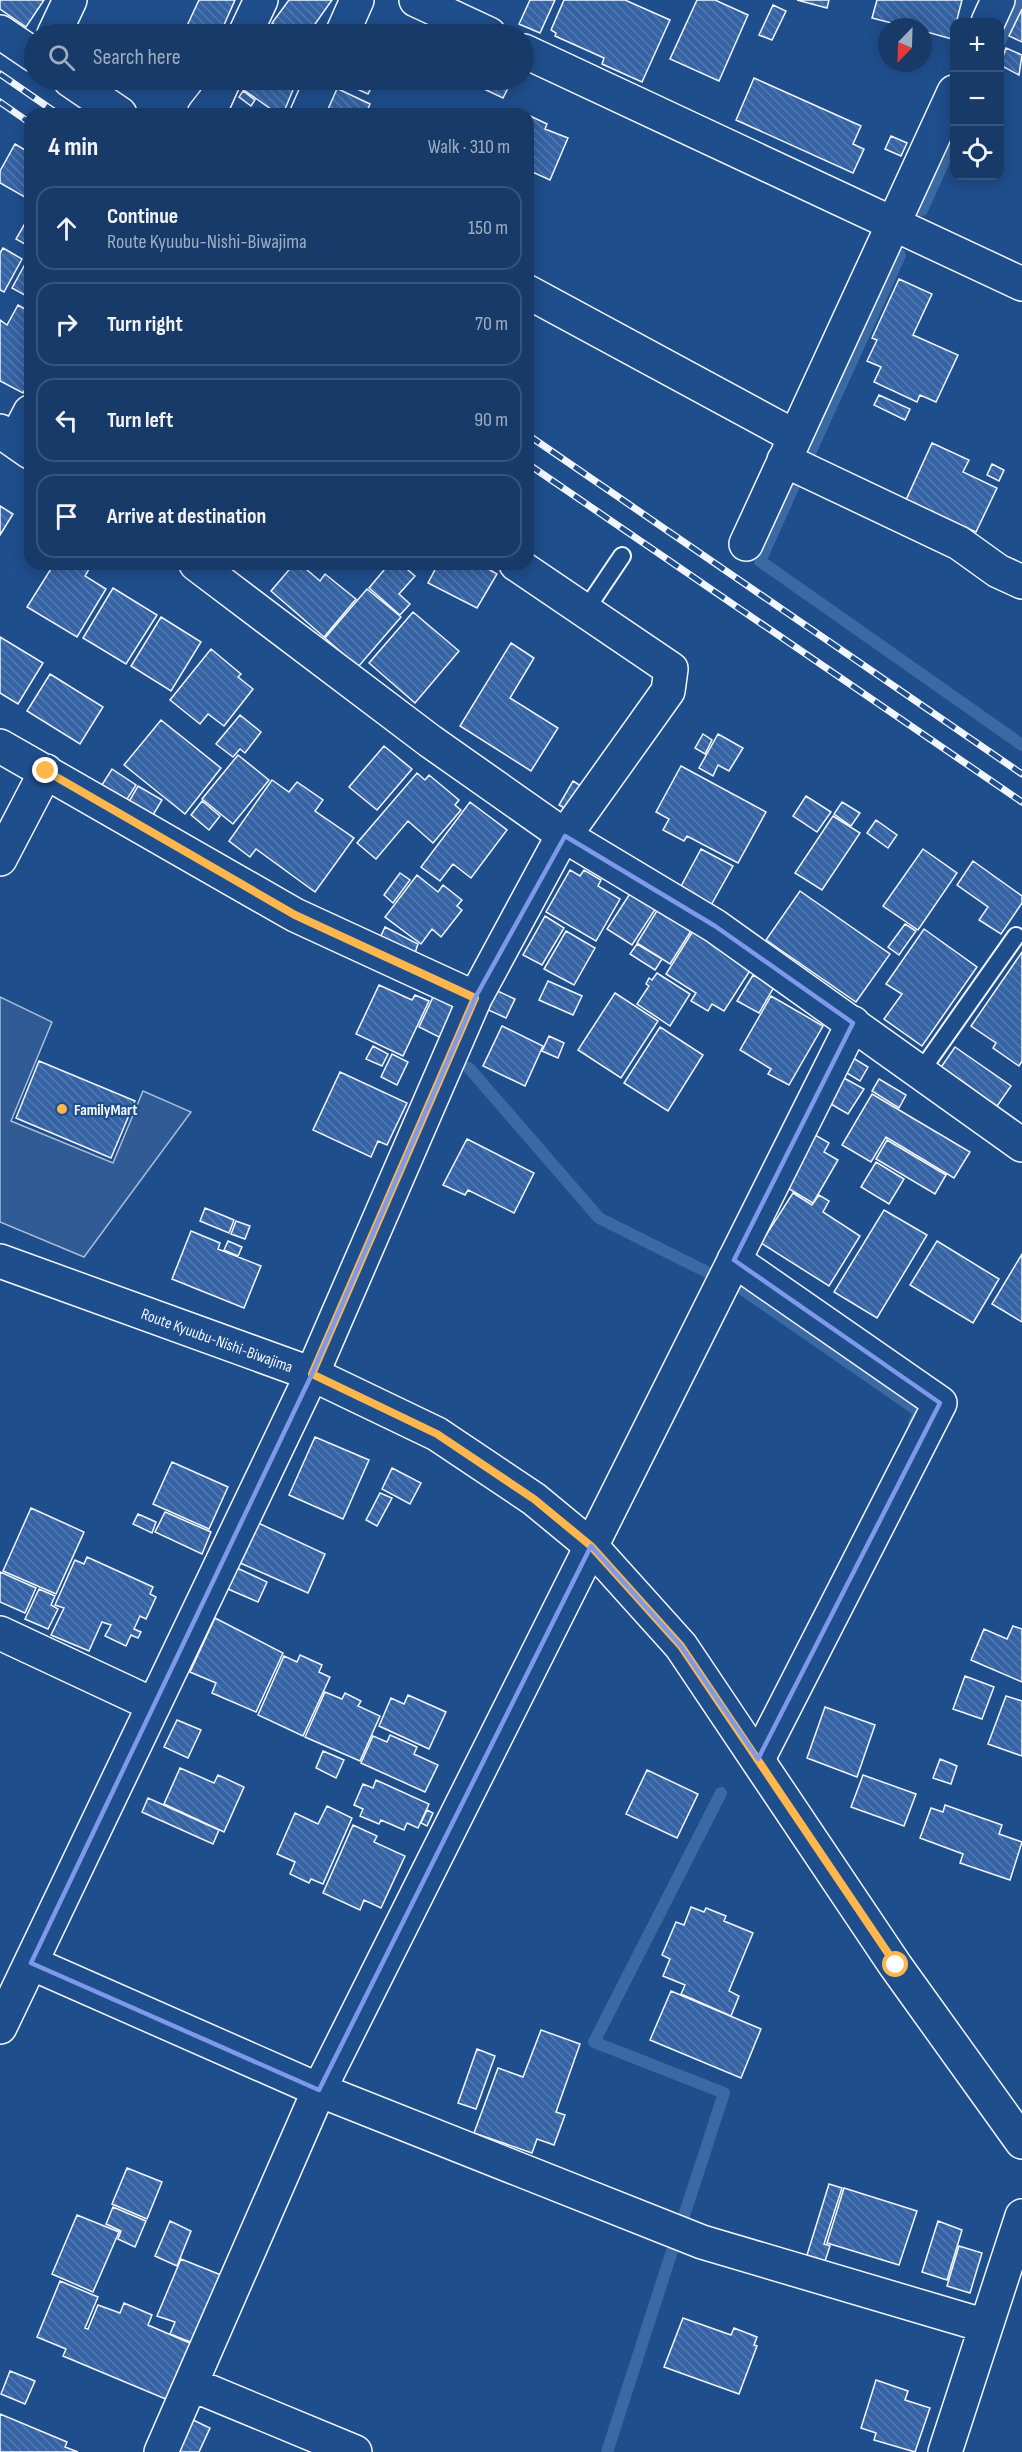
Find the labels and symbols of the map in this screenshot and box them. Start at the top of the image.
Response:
north arrow [878,18,932,72]
route end [32,757,58,783]
place label: FamilyMart [74,1101,138,1120]
marker: FamilyMart [55,1102,69,1116]
street label: Route Kyuubu-Nishi-Biwajima [138,1305,295,1377]
route start [882,1951,908,1977]

